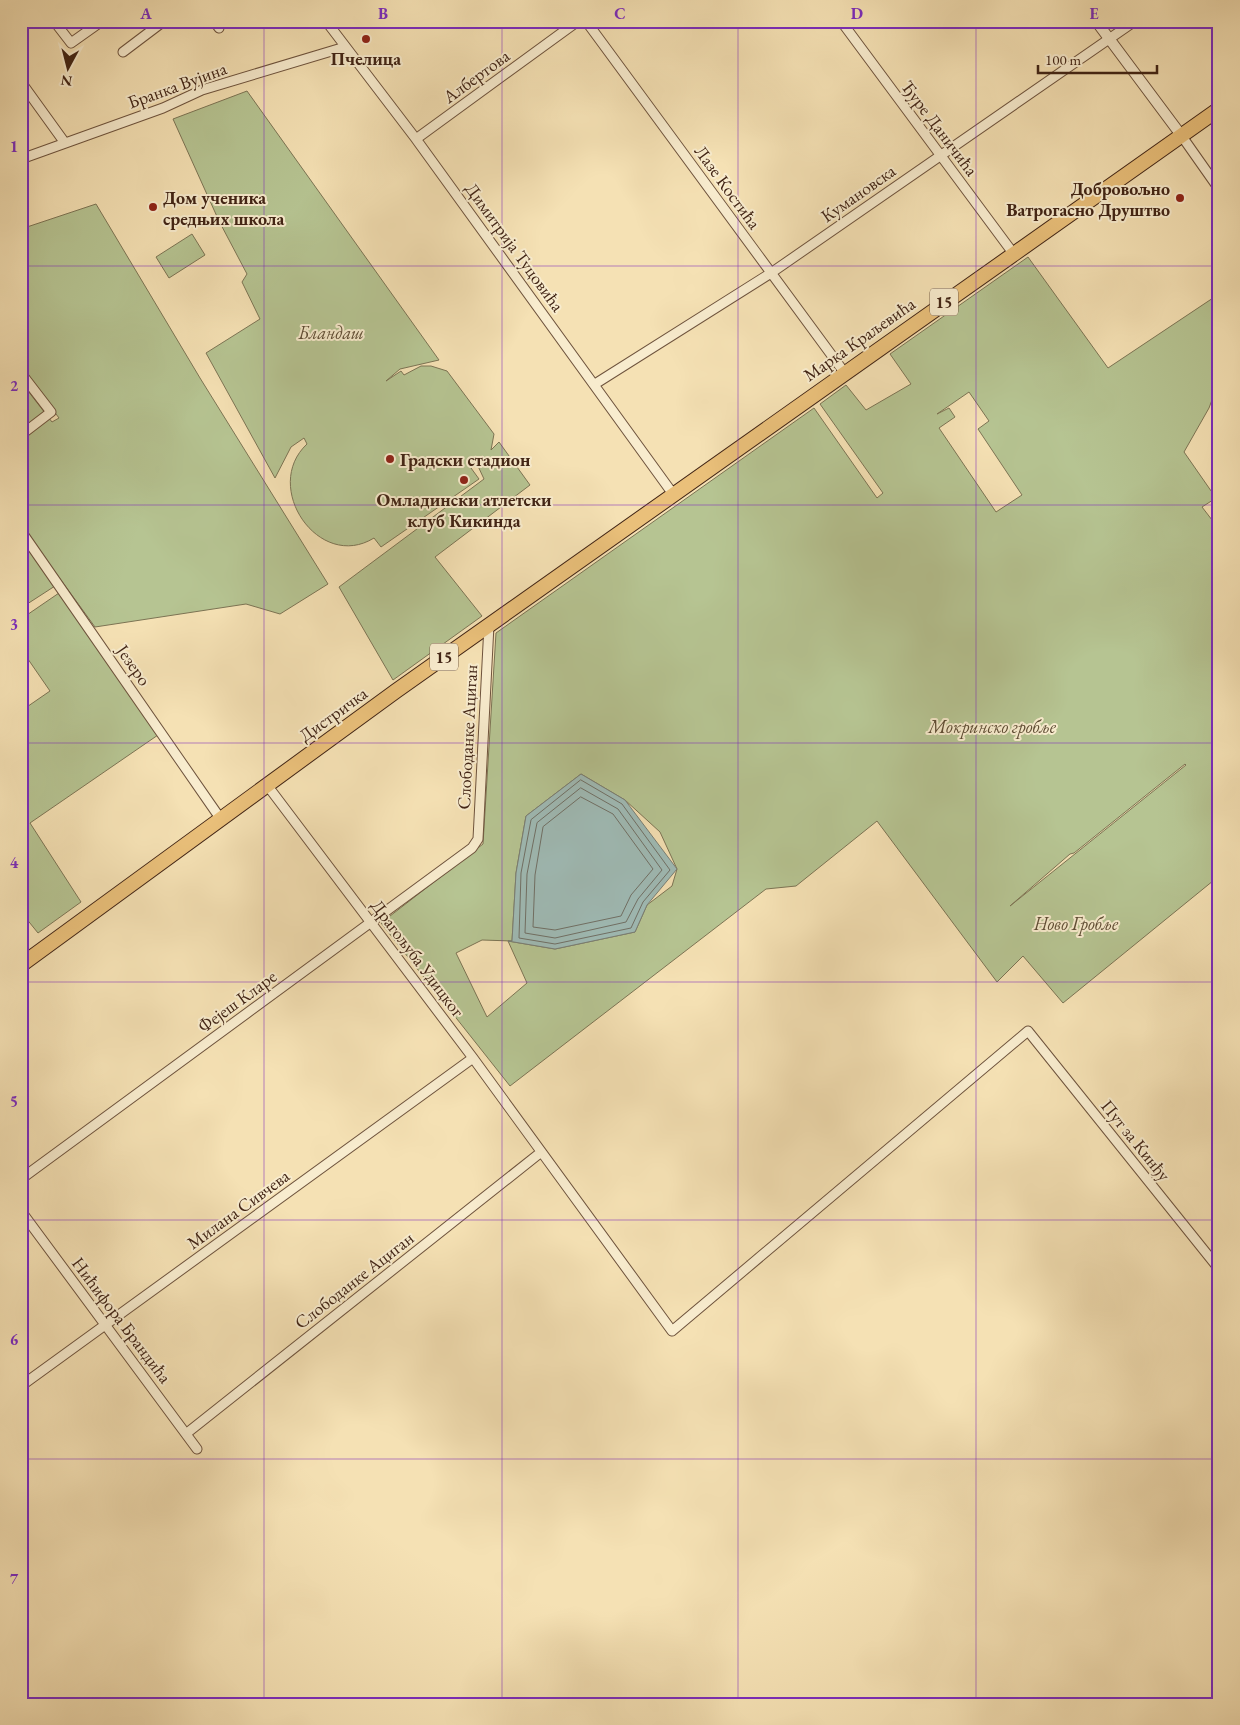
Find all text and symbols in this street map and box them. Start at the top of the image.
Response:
text: A [139,3,152,24]
text: B [378,3,388,24]
text: C [614,3,626,24]
text: D [851,3,863,24]
text: E [1089,3,1099,24]
marker: Пчелица [360,33,372,45]
north arrow [42,42,92,92]
scale bar [1038,42,1156,74]
street label: Албертова [437,44,515,109]
place label: Пчелица [331,47,401,70]
text: 100 m [1045,50,1082,69]
street label: Бранка Вујина [124,56,230,114]
text: N [59,71,73,91]
street label: Ђуре Даничића [897,76,984,181]
text: 1 [10,136,18,157]
street label: Лазе Костића [690,140,767,234]
street label: Кумановска [816,158,900,227]
place label: Добровољно Ватрогасно Друштво [1006,177,1170,221]
street label: Димитрија Туцовића [460,178,570,317]
place label: Дом ученика средњих школа [163,186,285,230]
marker: Добровољно Ватрогасно Друштво [1174,192,1186,204]
marker: Дом ученика средњих школа [147,201,159,213]
road number: 15 [930,288,958,316]
street label: Марка Краљевића [799,291,920,386]
park label: Бландаш [297,321,364,344]
text: 2 [10,375,19,396]
place label: Градски стадион [400,448,531,471]
marker: Градски стадион [384,453,396,465]
marker: Омладински атлетски клуб Кикинда [458,474,470,486]
place label: Омладински атлетски клуб Кикинда [377,488,552,532]
text: 3 [10,614,18,635]
street label: Језеро [110,638,156,690]
road number: 15 [430,644,458,670]
street label: Слободанке Ациган [452,664,482,810]
street label: Дистричка [294,681,373,747]
park label: Мокринско гробље [927,715,1057,739]
text: 4 [10,852,19,873]
street label: Драгољуба Удицког [366,895,470,1022]
park label: Ново Гробље [1033,912,1119,936]
street label: Фејеш Кларе [193,965,281,1037]
text: 5 [10,1091,18,1112]
street label: Пут за Кинђу [1096,1095,1176,1185]
street label: Милана Сивчева [182,1164,295,1254]
street label: Слободанке Ациган [290,1226,418,1334]
street label: Нићифора Брандића [67,1252,178,1388]
text: 6 [10,1329,19,1350]
text: 7 [10,1568,19,1589]

